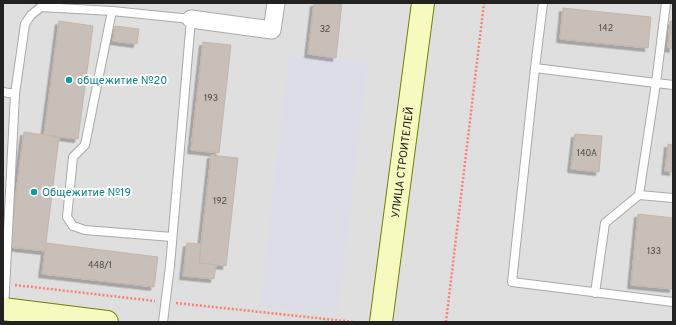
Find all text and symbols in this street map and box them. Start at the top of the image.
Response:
house number: 142 [599,23,613,34]
house number: 32 [320,24,330,35]
place label: общежитие №20 [77,74,167,88]
marker: общежитие №20 [64,75,74,85]
house number: 193 [204,93,218,104]
street label: УЛИЦА СТРОИТЕЛЕЙ [389,106,417,219]
house number: 140А [577,148,597,159]
place label: Общежитие №19 [42,186,131,200]
marker: Общежитие №19 [29,187,39,197]
house number: 192 [213,196,227,207]
house number: 133 [647,246,661,257]
house number: 448/1 [88,260,112,271]

